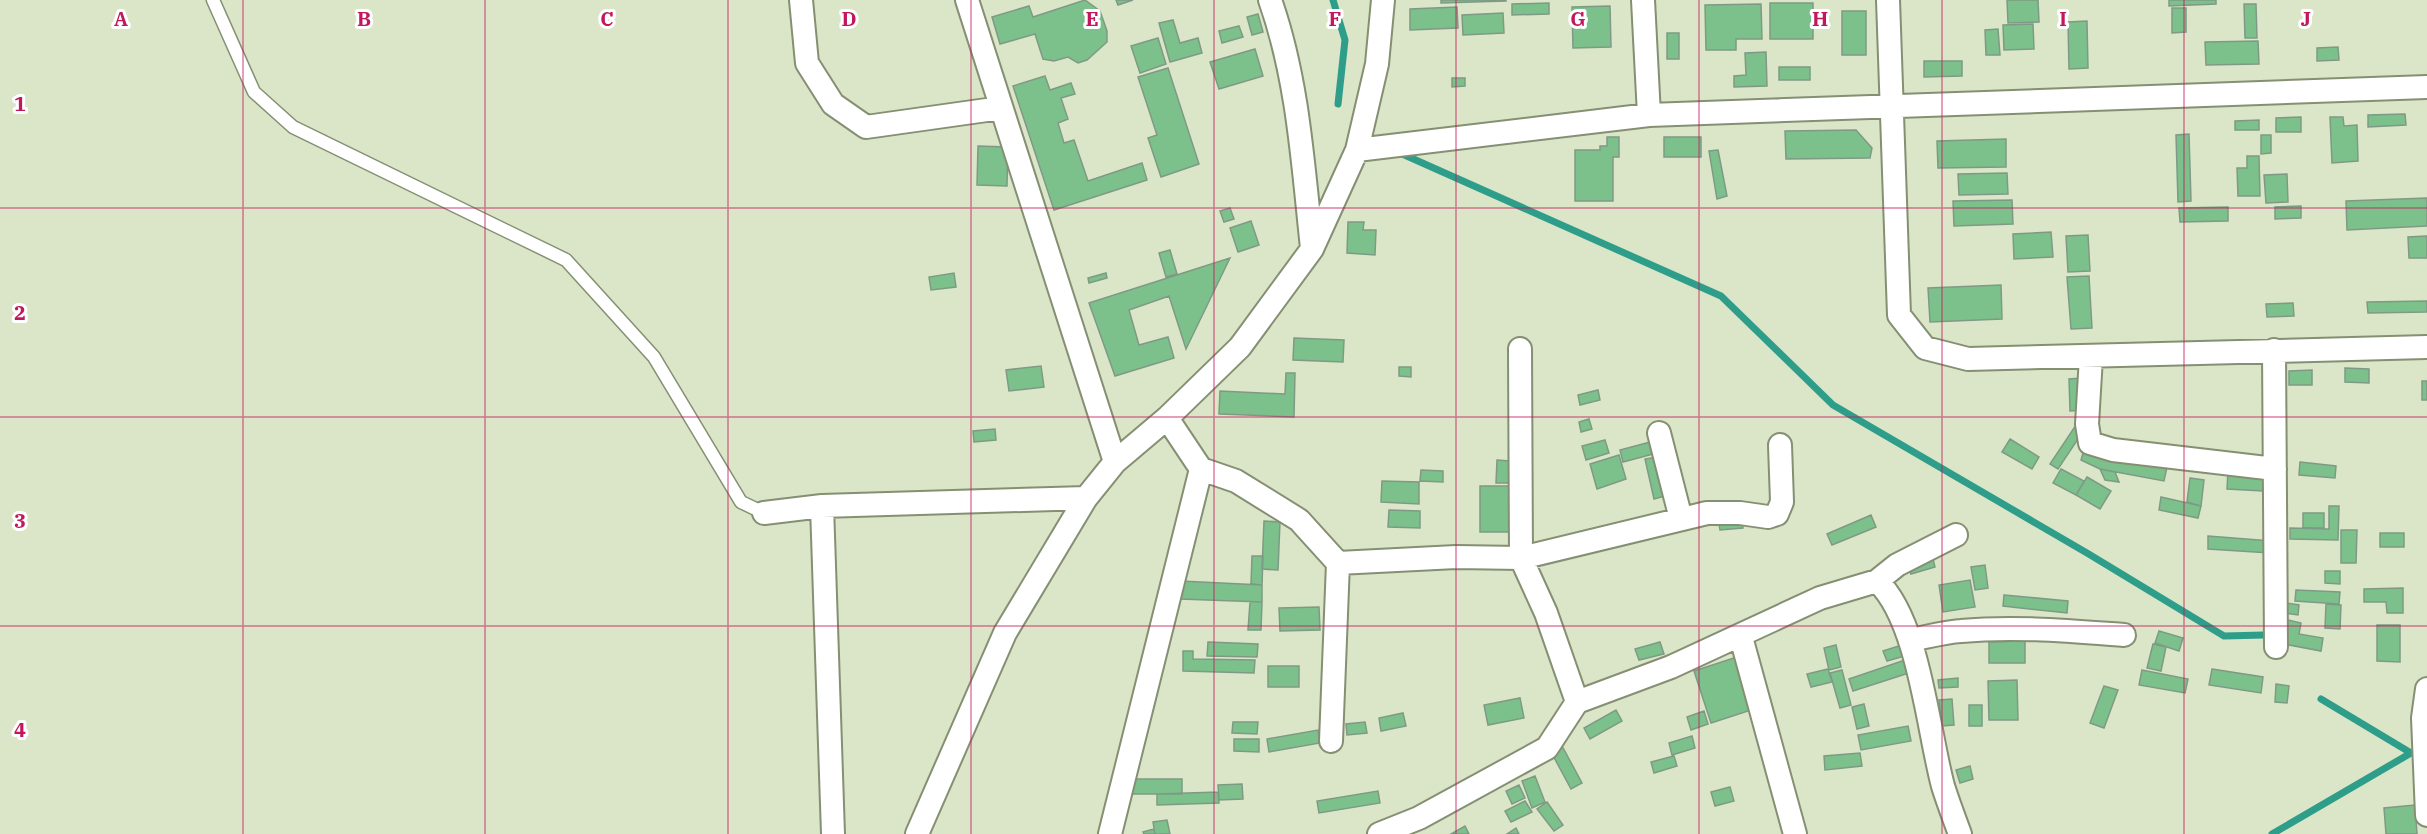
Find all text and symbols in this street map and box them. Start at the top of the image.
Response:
text: A [114,5,128,32]
text: B [357,5,371,32]
text: C [600,5,614,32]
text: D [841,5,857,32]
text: E [1085,5,1099,32]
text: F [1329,5,1341,32]
text: G [1570,5,1586,32]
text: H [1812,5,1828,32]
text: I [2059,5,2067,32]
text: J [2301,5,2311,32]
text: 1 [14,90,26,117]
text: 2 [14,299,26,326]
text: 3 [14,507,26,534]
text: 4 [14,716,26,743]

